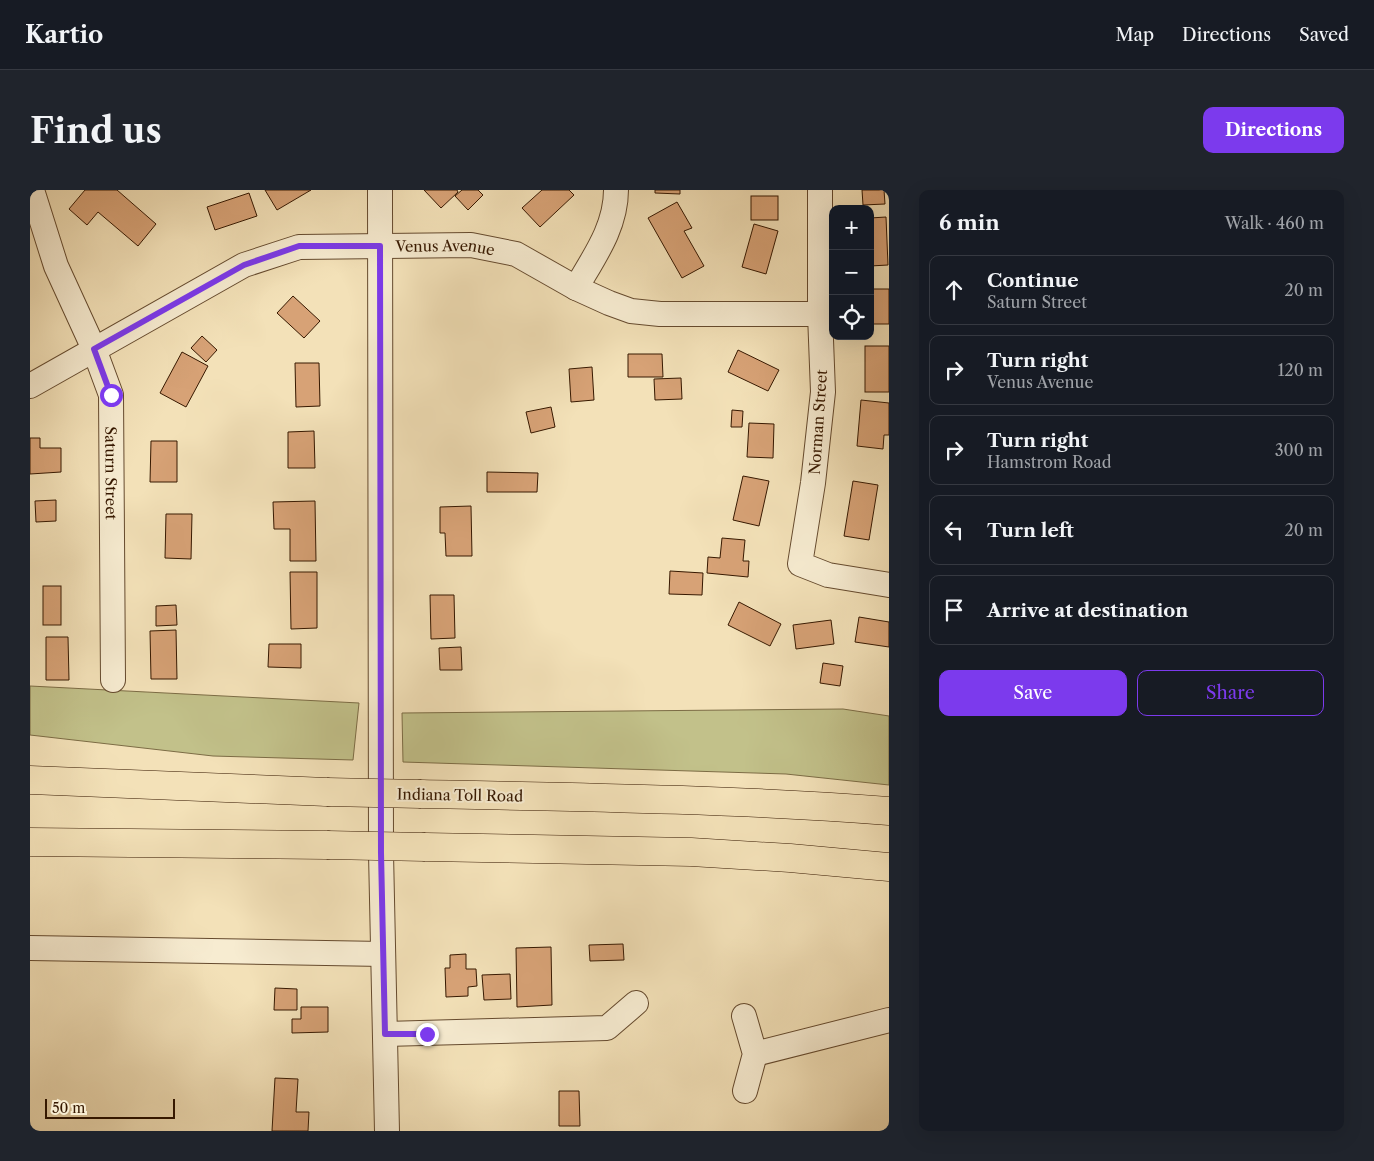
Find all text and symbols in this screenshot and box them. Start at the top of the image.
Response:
text: Kartio [25,20,103,49]
text: Map [1115,24,1154,46]
text: Directions [1182,24,1271,46]
text: Saved [1299,24,1349,46]
button: Directions [1203,107,1344,153]
text: Find us [30,109,162,152]
map controls [829,205,874,340]
button: + [829,205,874,250]
text: 6 min [939,210,1000,235]
text: Walk · 460 m [1225,213,1324,233]
street label: Venus Avenue [394,235,497,259]
button: − [829,250,874,295]
text: Continue [987,269,1079,292]
icon: ahead [940,276,968,304]
text: 20 m [1284,280,1323,300]
text: Saturn Street [987,292,1087,312]
button: locate [829,295,874,340]
text: Turn right [987,349,1088,372]
icon: right [940,356,968,384]
text: 120 m [1278,360,1323,380]
street label: Norman Street [805,368,831,475]
text: Venus Avenue [987,372,1093,392]
route start [100,384,123,407]
street label: Saturn Street [102,426,121,521]
text: Turn right [987,429,1088,452]
icon: right [940,436,968,464]
text: 300 m [1275,440,1323,460]
text: Hamstrom Road [987,452,1112,472]
icon: left [940,516,968,544]
text: Turn left [987,519,1074,542]
text: 20 m [1284,520,1323,540]
icon: arrive [940,596,968,624]
text: Arrive at destination [987,599,1188,622]
button: Save [939,670,1127,716]
button: Share [1137,670,1324,716]
street label: Indiana Toll Road [397,784,523,806]
route end [416,1023,439,1046]
scale bar [45,1096,175,1119]
text: 50 m [52,1099,85,1117]

